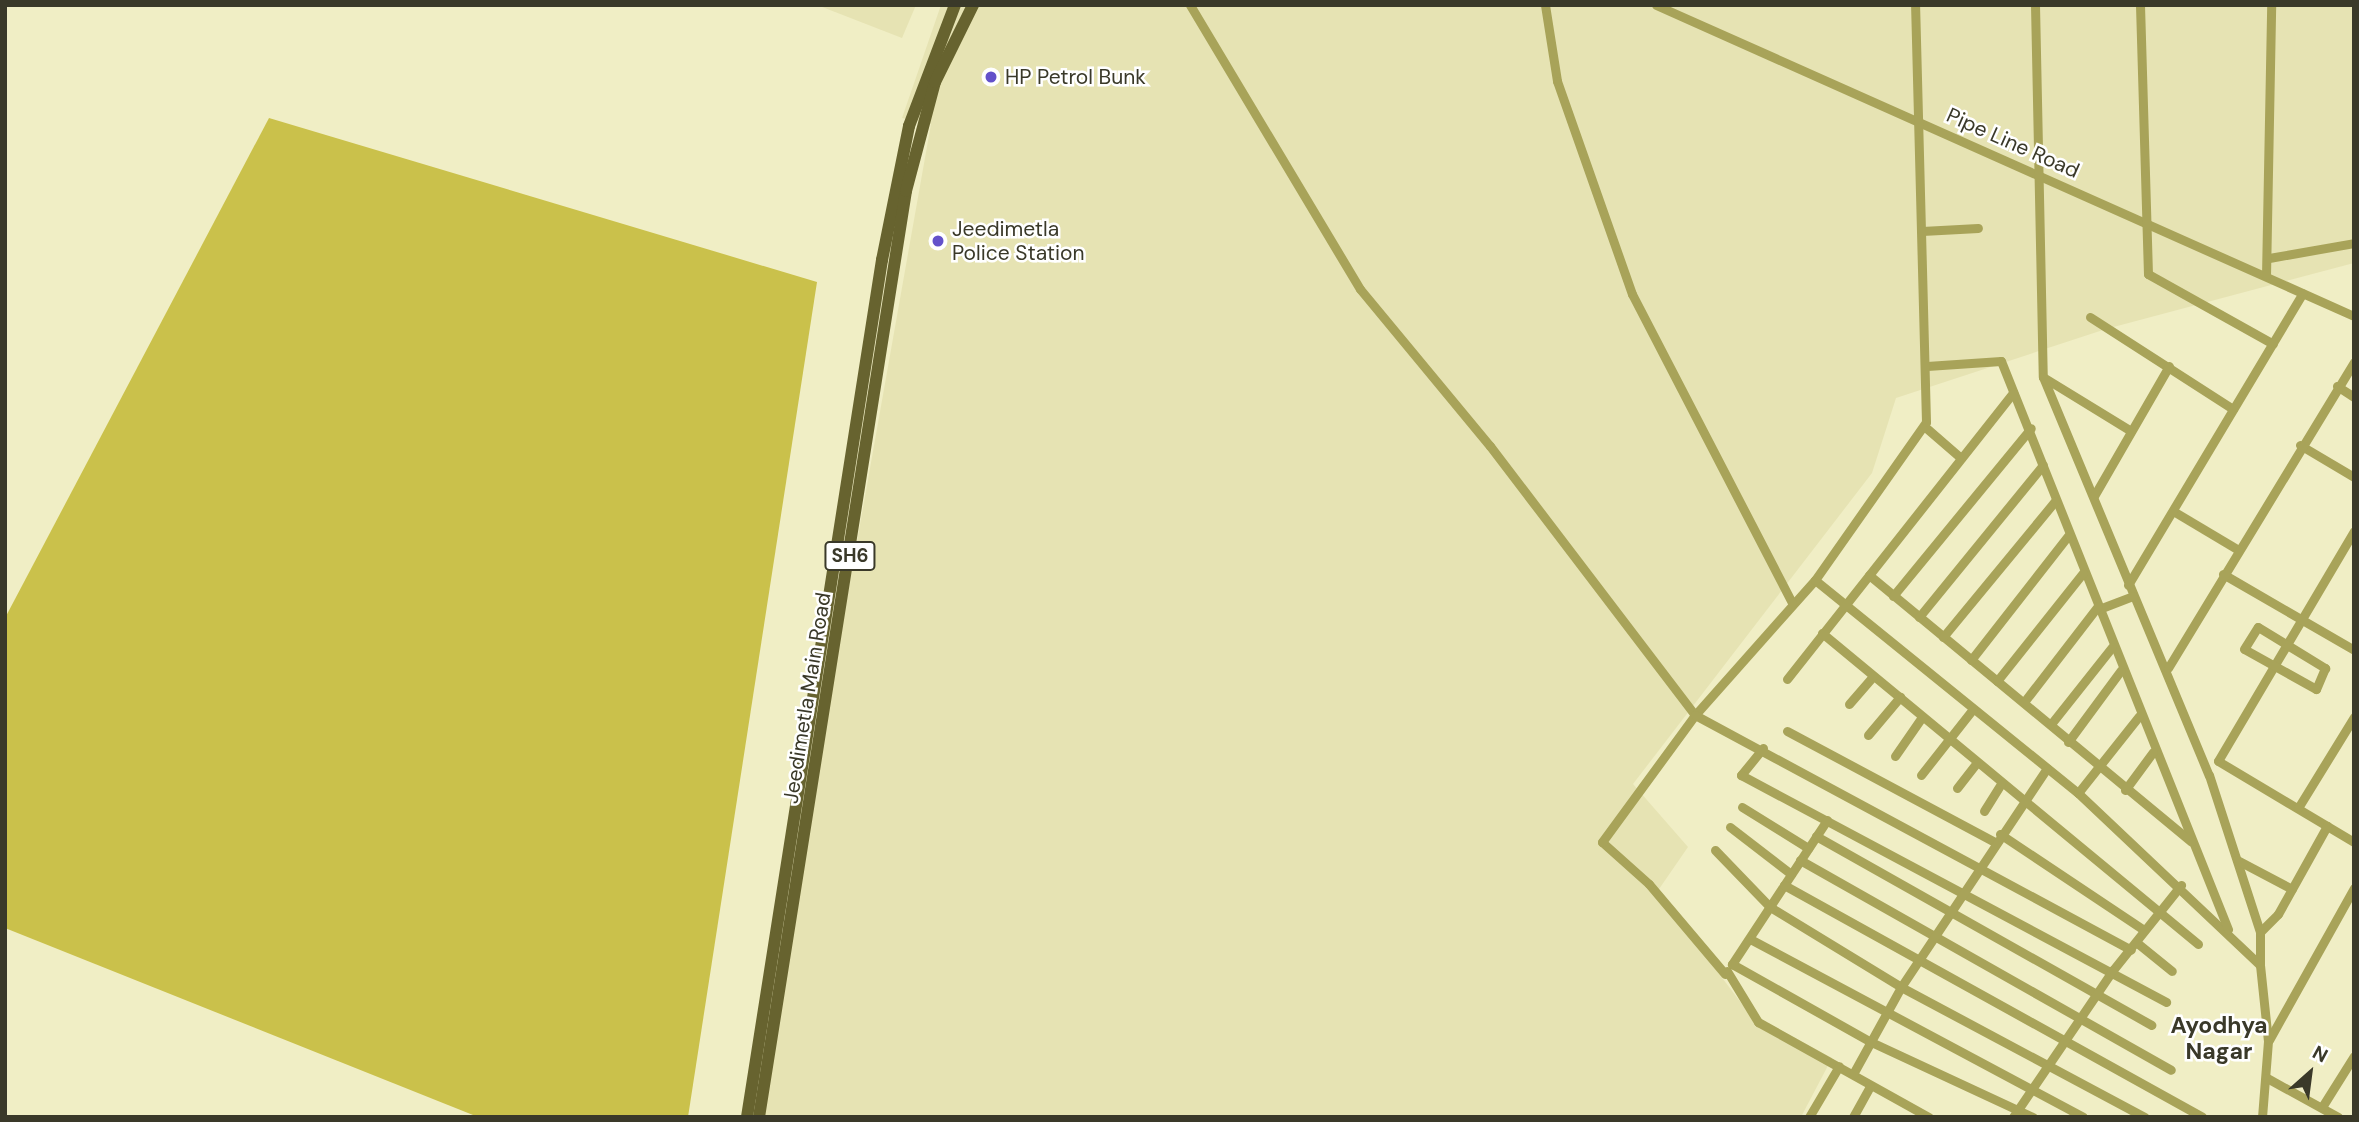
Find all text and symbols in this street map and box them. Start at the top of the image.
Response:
place label: HP Petrol Bunk [1005,64,1146,90]
marker: HP Petrol Bunk [983,69,999,85]
street label: Pipe Line Road [1943,103,2083,183]
place label: Jeedimetla Police Station [952,216,1085,266]
marker: Jeedimetla Police Station [930,233,946,249]
road number: SH6 [824,540,876,572]
street label: Jeedimetla Main Road [778,591,836,805]
district label: Ayodhya Nagar [2170,1011,2268,1065]
north arrow [2275,1038,2345,1108]
text: N [2308,1040,2332,1068]

